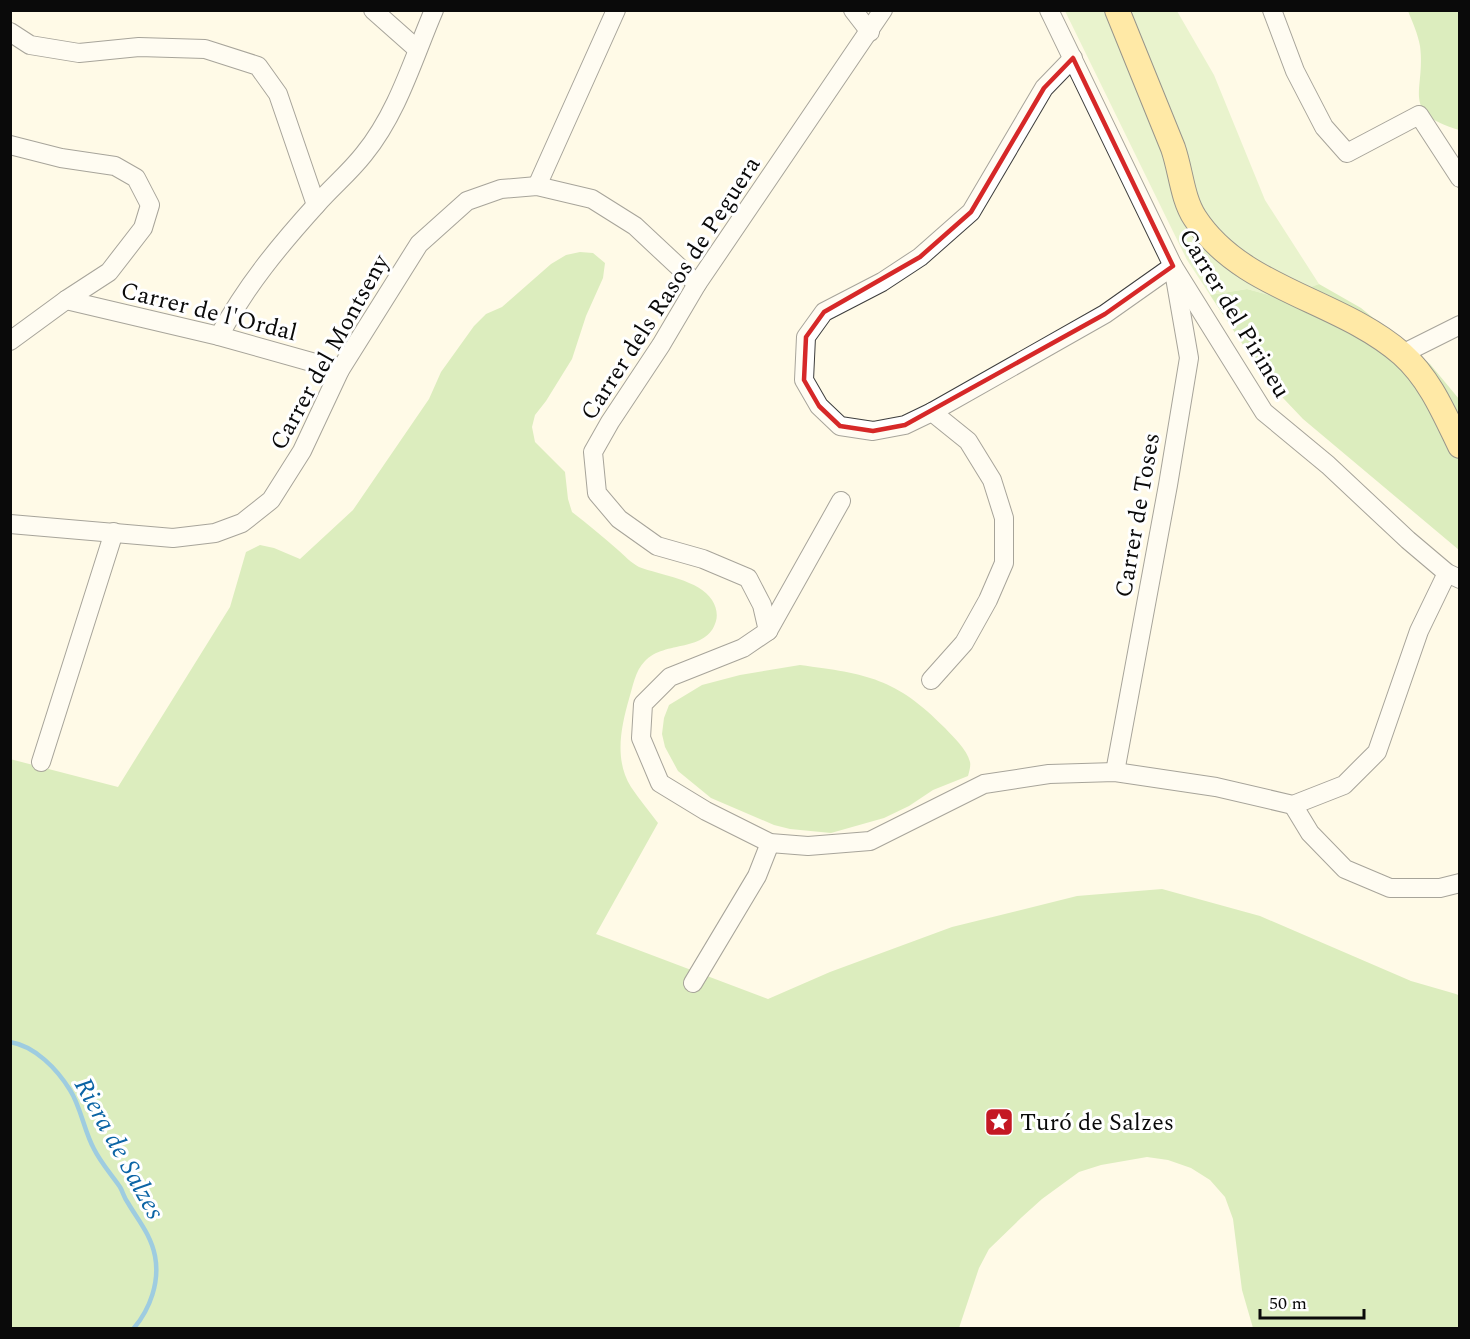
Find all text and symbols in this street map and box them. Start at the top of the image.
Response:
street label: Carrer dels Rasos de Peguera [572,149,770,428]
street label: Carrer del Pirineu [1169,222,1299,405]
street label: Carrer del Montseny [261,247,399,457]
street label: Carrer de l'Ordal [117,273,301,351]
street label: Carrer de Toses [1106,430,1170,600]
water label: Riera de Salzes [64,1070,175,1227]
place label: Turó de Salzes [1020,1105,1174,1141]
place icon: Turó de Salzes [983,1106,1015,1138]
scale bar [1260,1282,1364,1320]
text: 50 m [1269,1290,1307,1317]

